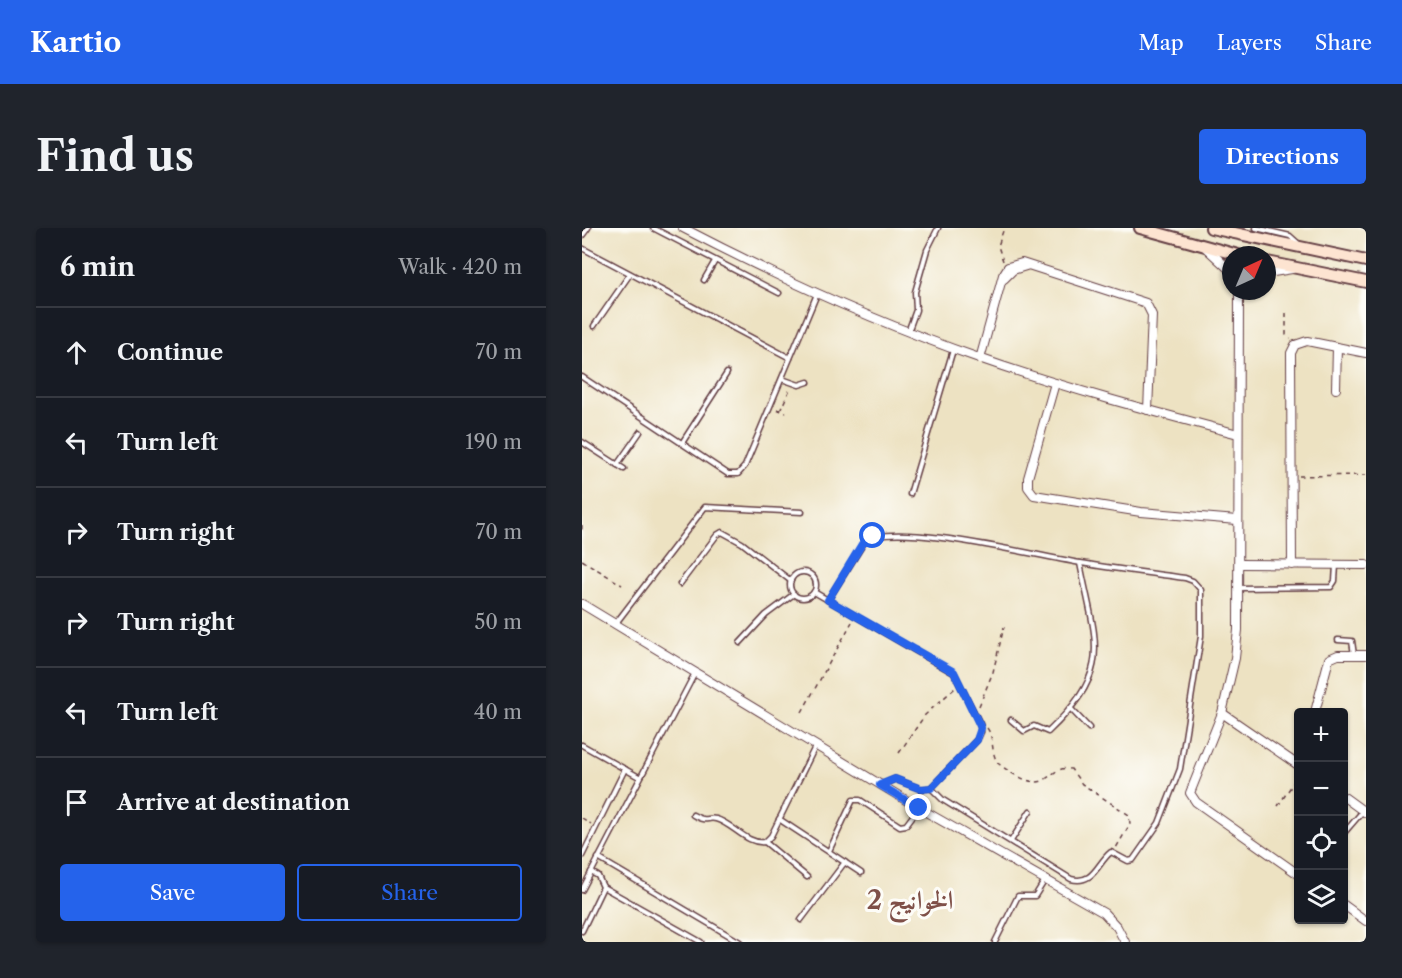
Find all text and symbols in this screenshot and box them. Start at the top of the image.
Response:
text: Kartio [30,25,121,59]
text: Map [1139,30,1184,55]
text: Layers [1217,30,1282,55]
text: Share [1315,30,1372,55]
button: Directions [1199,129,1366,184]
text: Find us [36,130,194,182]
north arrow [1222,246,1276,300]
text: 6 min [60,251,135,283]
text: Walk · 420 m [398,255,522,279]
icon: ahead [60,336,93,369]
text: Continue [117,339,223,366]
text: 70 m [476,340,522,364]
icon: left [60,426,93,459]
text: Turn left [117,429,218,456]
text: 190 m [465,430,522,454]
icon: right [60,516,93,549]
text: Turn right [117,519,235,546]
text: 70 m [476,520,522,544]
route start [859,522,885,548]
icon: right [60,606,93,639]
text: Turn right [117,609,235,636]
text: 50 m [475,610,522,634]
icon: left [60,696,93,729]
text: Turn left [117,699,218,726]
text: 40 m [474,700,522,724]
map controls [1294,708,1348,924]
button: + [1294,708,1348,762]
button: − [1294,762,1348,816]
icon: arrive [60,786,93,819]
text: Arrive at destination [117,789,350,816]
route end [905,794,931,820]
button: locate [1294,816,1348,870]
button: Save [60,864,285,921]
button: Share [297,864,522,921]
button: layers [1294,870,1348,924]
district label: الخوانيج 2 [867,884,953,924]

